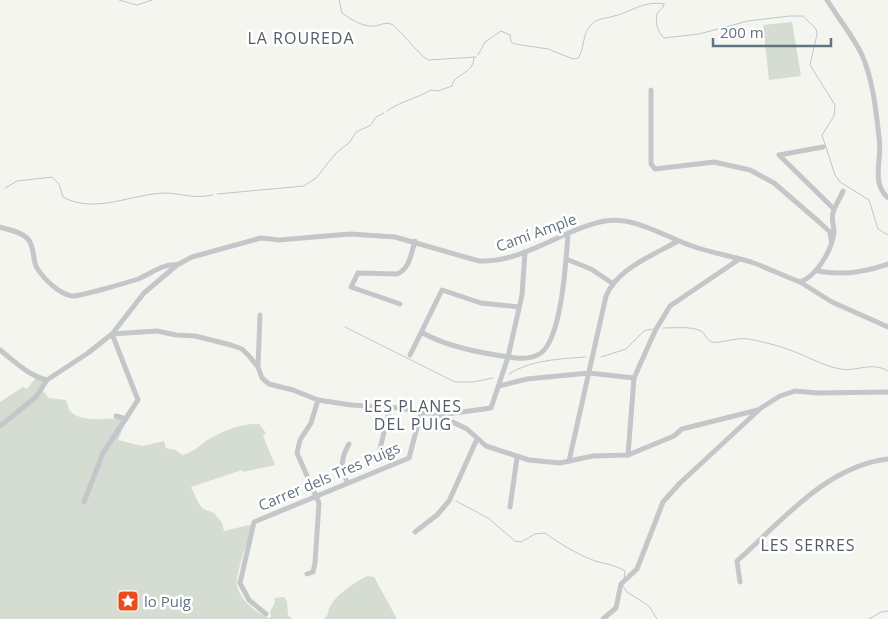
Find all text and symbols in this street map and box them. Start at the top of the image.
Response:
scale bar [713,15,830,47]
text: 200 m [720,22,764,42]
district label: LA ROUREDA [247,27,355,49]
street label: Camí Ample [493,208,579,256]
district label: LES PLANES DEL PUIG [364,395,462,435]
street label: Carrer dels Tres Puigs [255,437,403,515]
district label: LES SERRES [760,534,856,556]
place icon: lo Puig [116,589,140,613]
place label: lo Puig [144,591,191,611]

